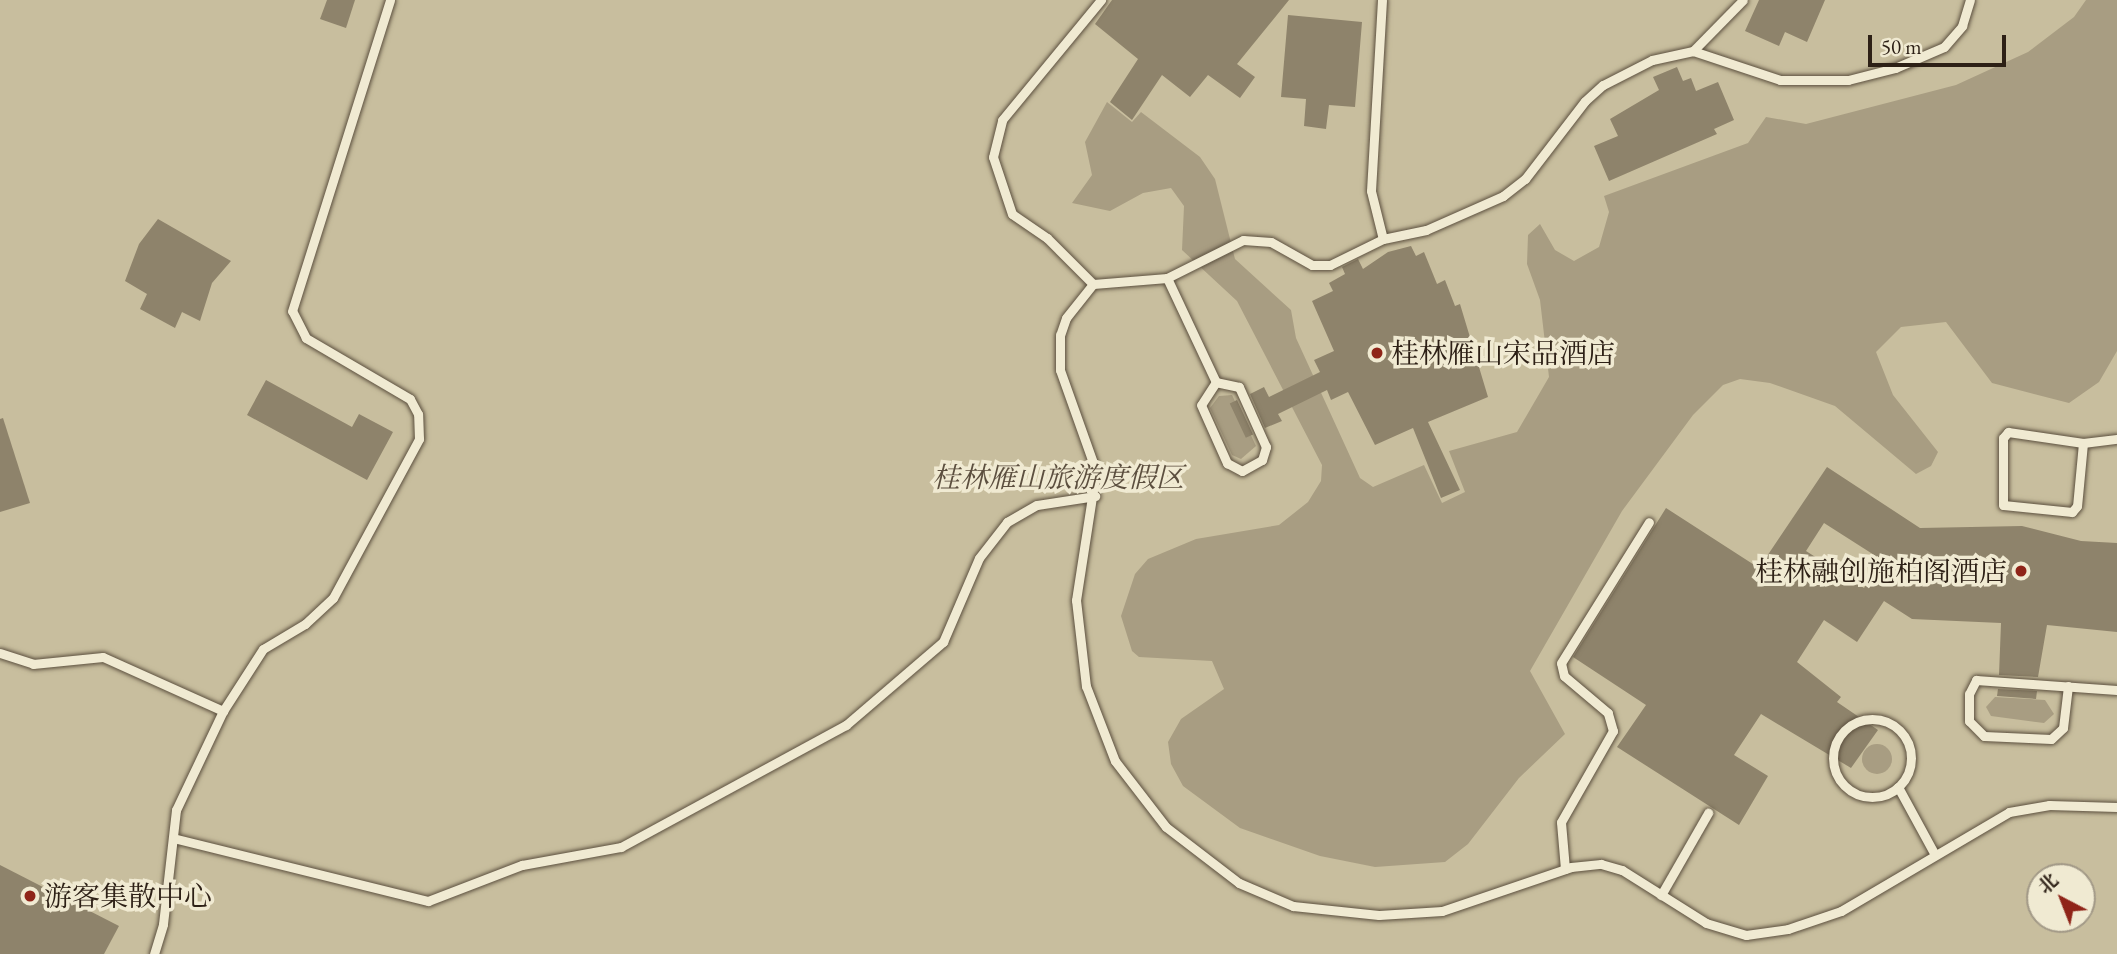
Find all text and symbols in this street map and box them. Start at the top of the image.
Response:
scale bar [1872,21,2010,65]
text: 50 m [1881,33,1922,60]
place label: 桂林雁山宋品酒店 [1391,336,1615,370]
marker: 桂林雁山宋品酒店 [1369,345,1385,361]
park label: 桂林雁山旅游度假区 [932,460,1184,494]
place label: 桂林融创施柏阁酒店 [1755,554,2007,588]
marker: 桂林融创施柏阁酒店 [2013,563,2029,579]
north arrow [2026,863,2096,933]
text: 北 [2033,868,2063,899]
place label: 游客集散中心 [44,879,212,913]
marker: 游客集散中心 [22,888,38,904]

